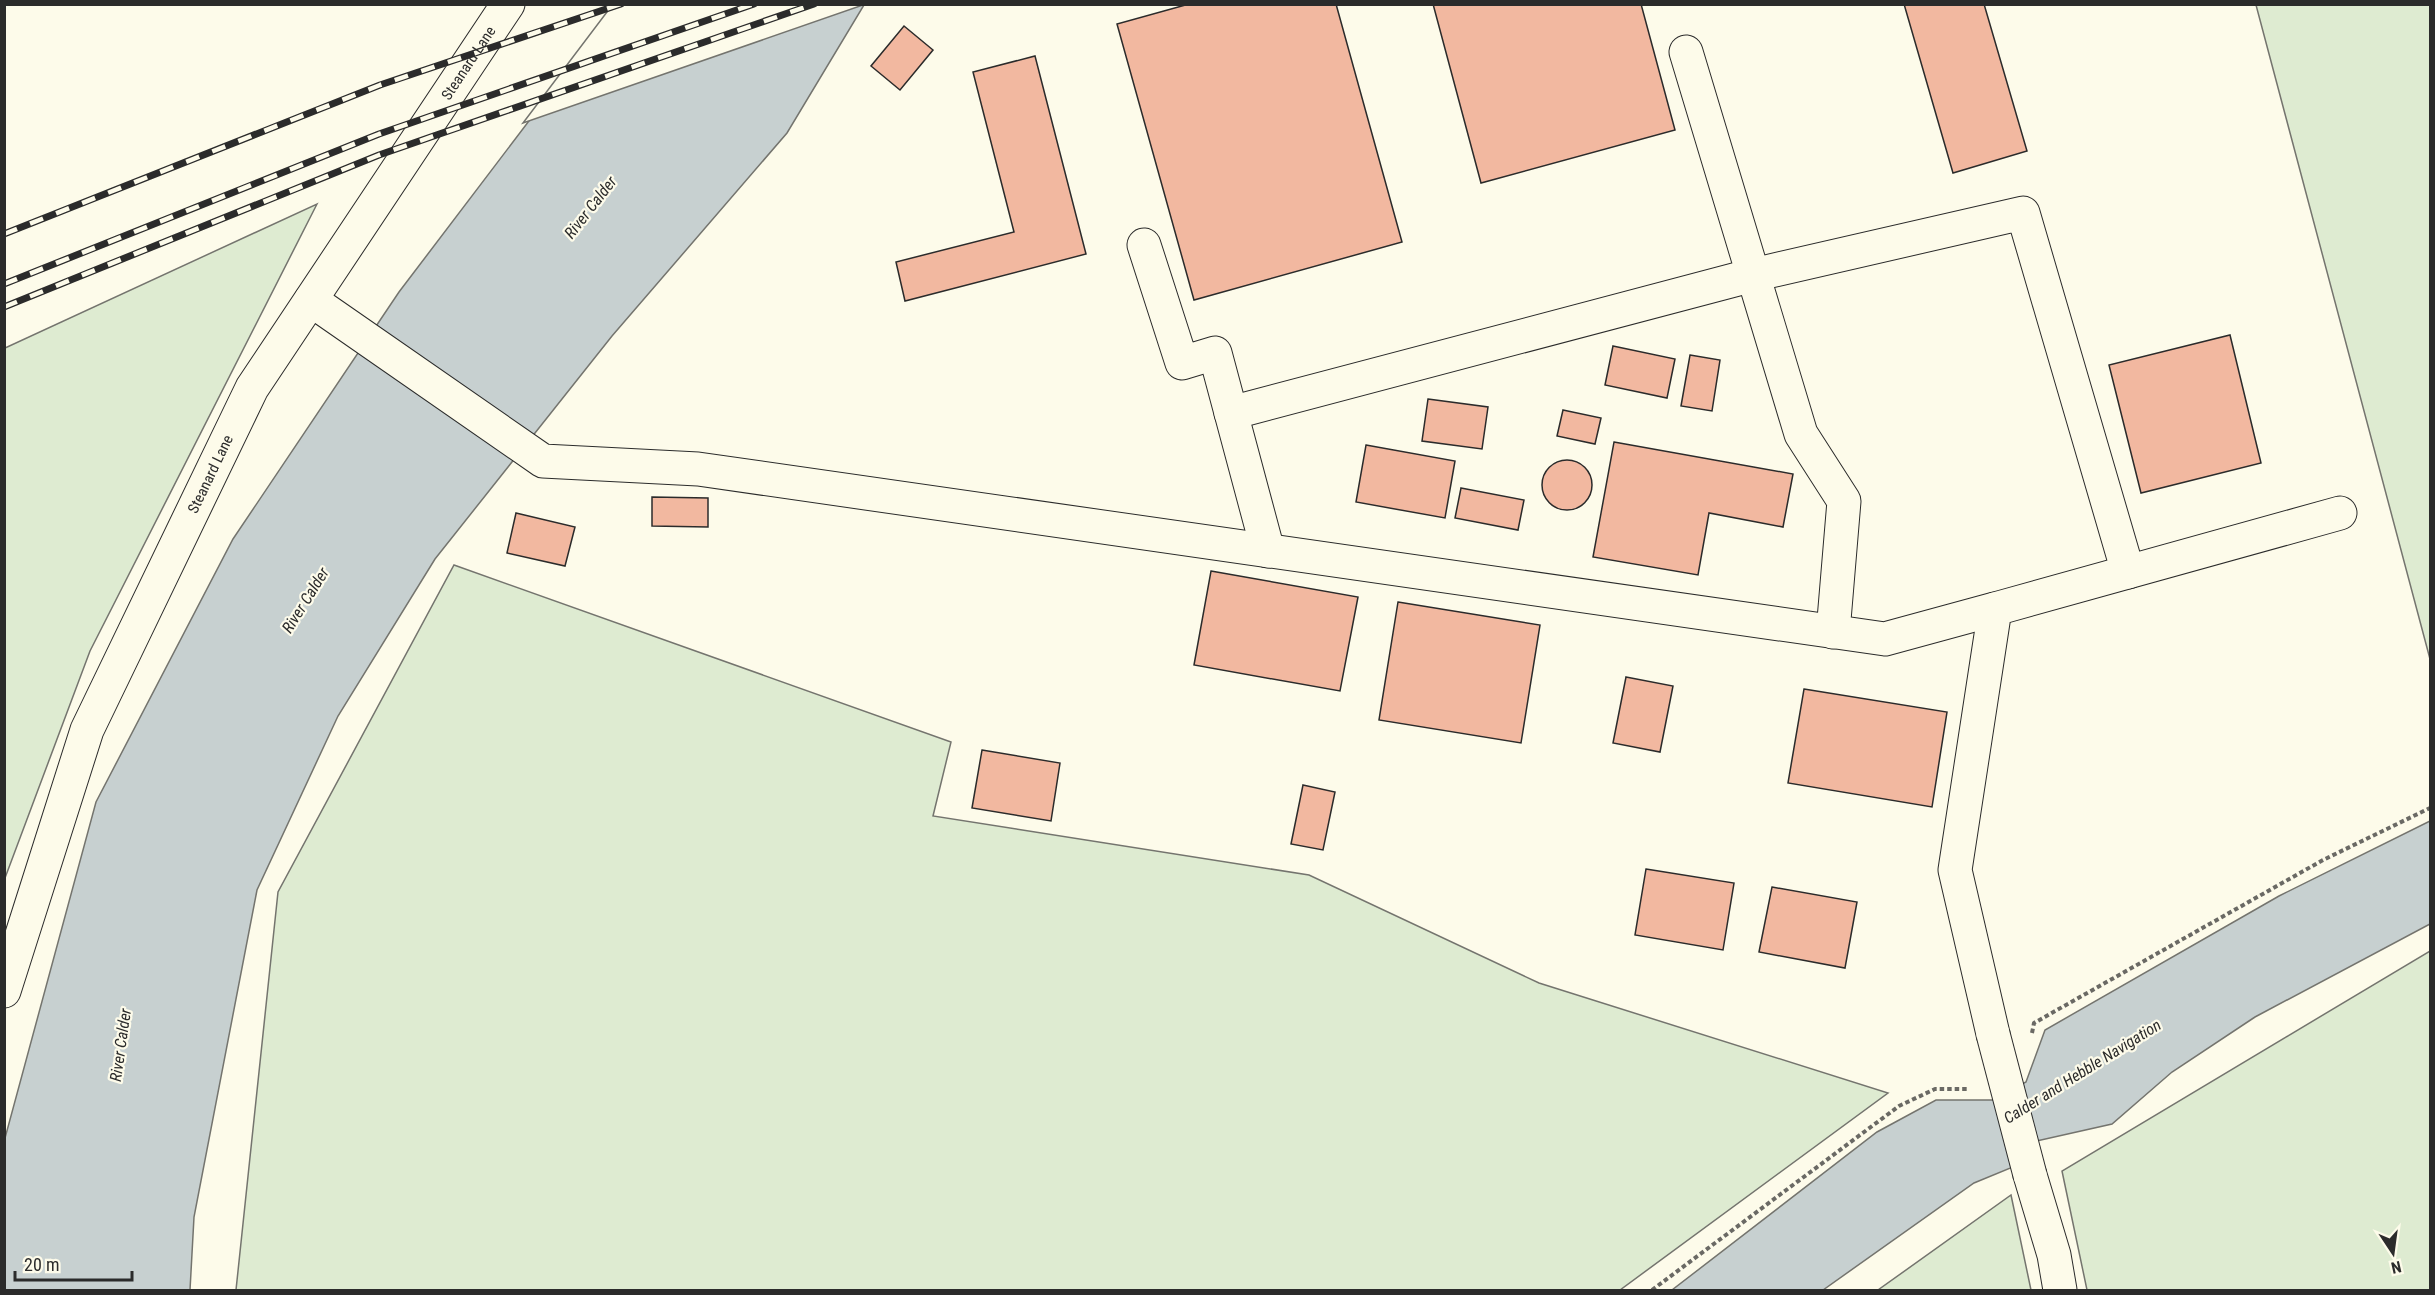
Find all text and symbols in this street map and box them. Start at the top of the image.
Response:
street label: Steanard Lane [438,23,500,103]
water label: River Calder [560,172,621,242]
street label: Steanard Lane [184,432,237,516]
water label: River Calder [278,563,334,636]
water label: River Calder [106,1006,135,1083]
water label: Calder and Hebble Navigation [2000,1015,2164,1128]
north arrow [2363,1223,2423,1283]
scale bar [15,1244,132,1282]
text: 20 m [24,1254,59,1275]
text: N [2389,1257,2403,1277]

